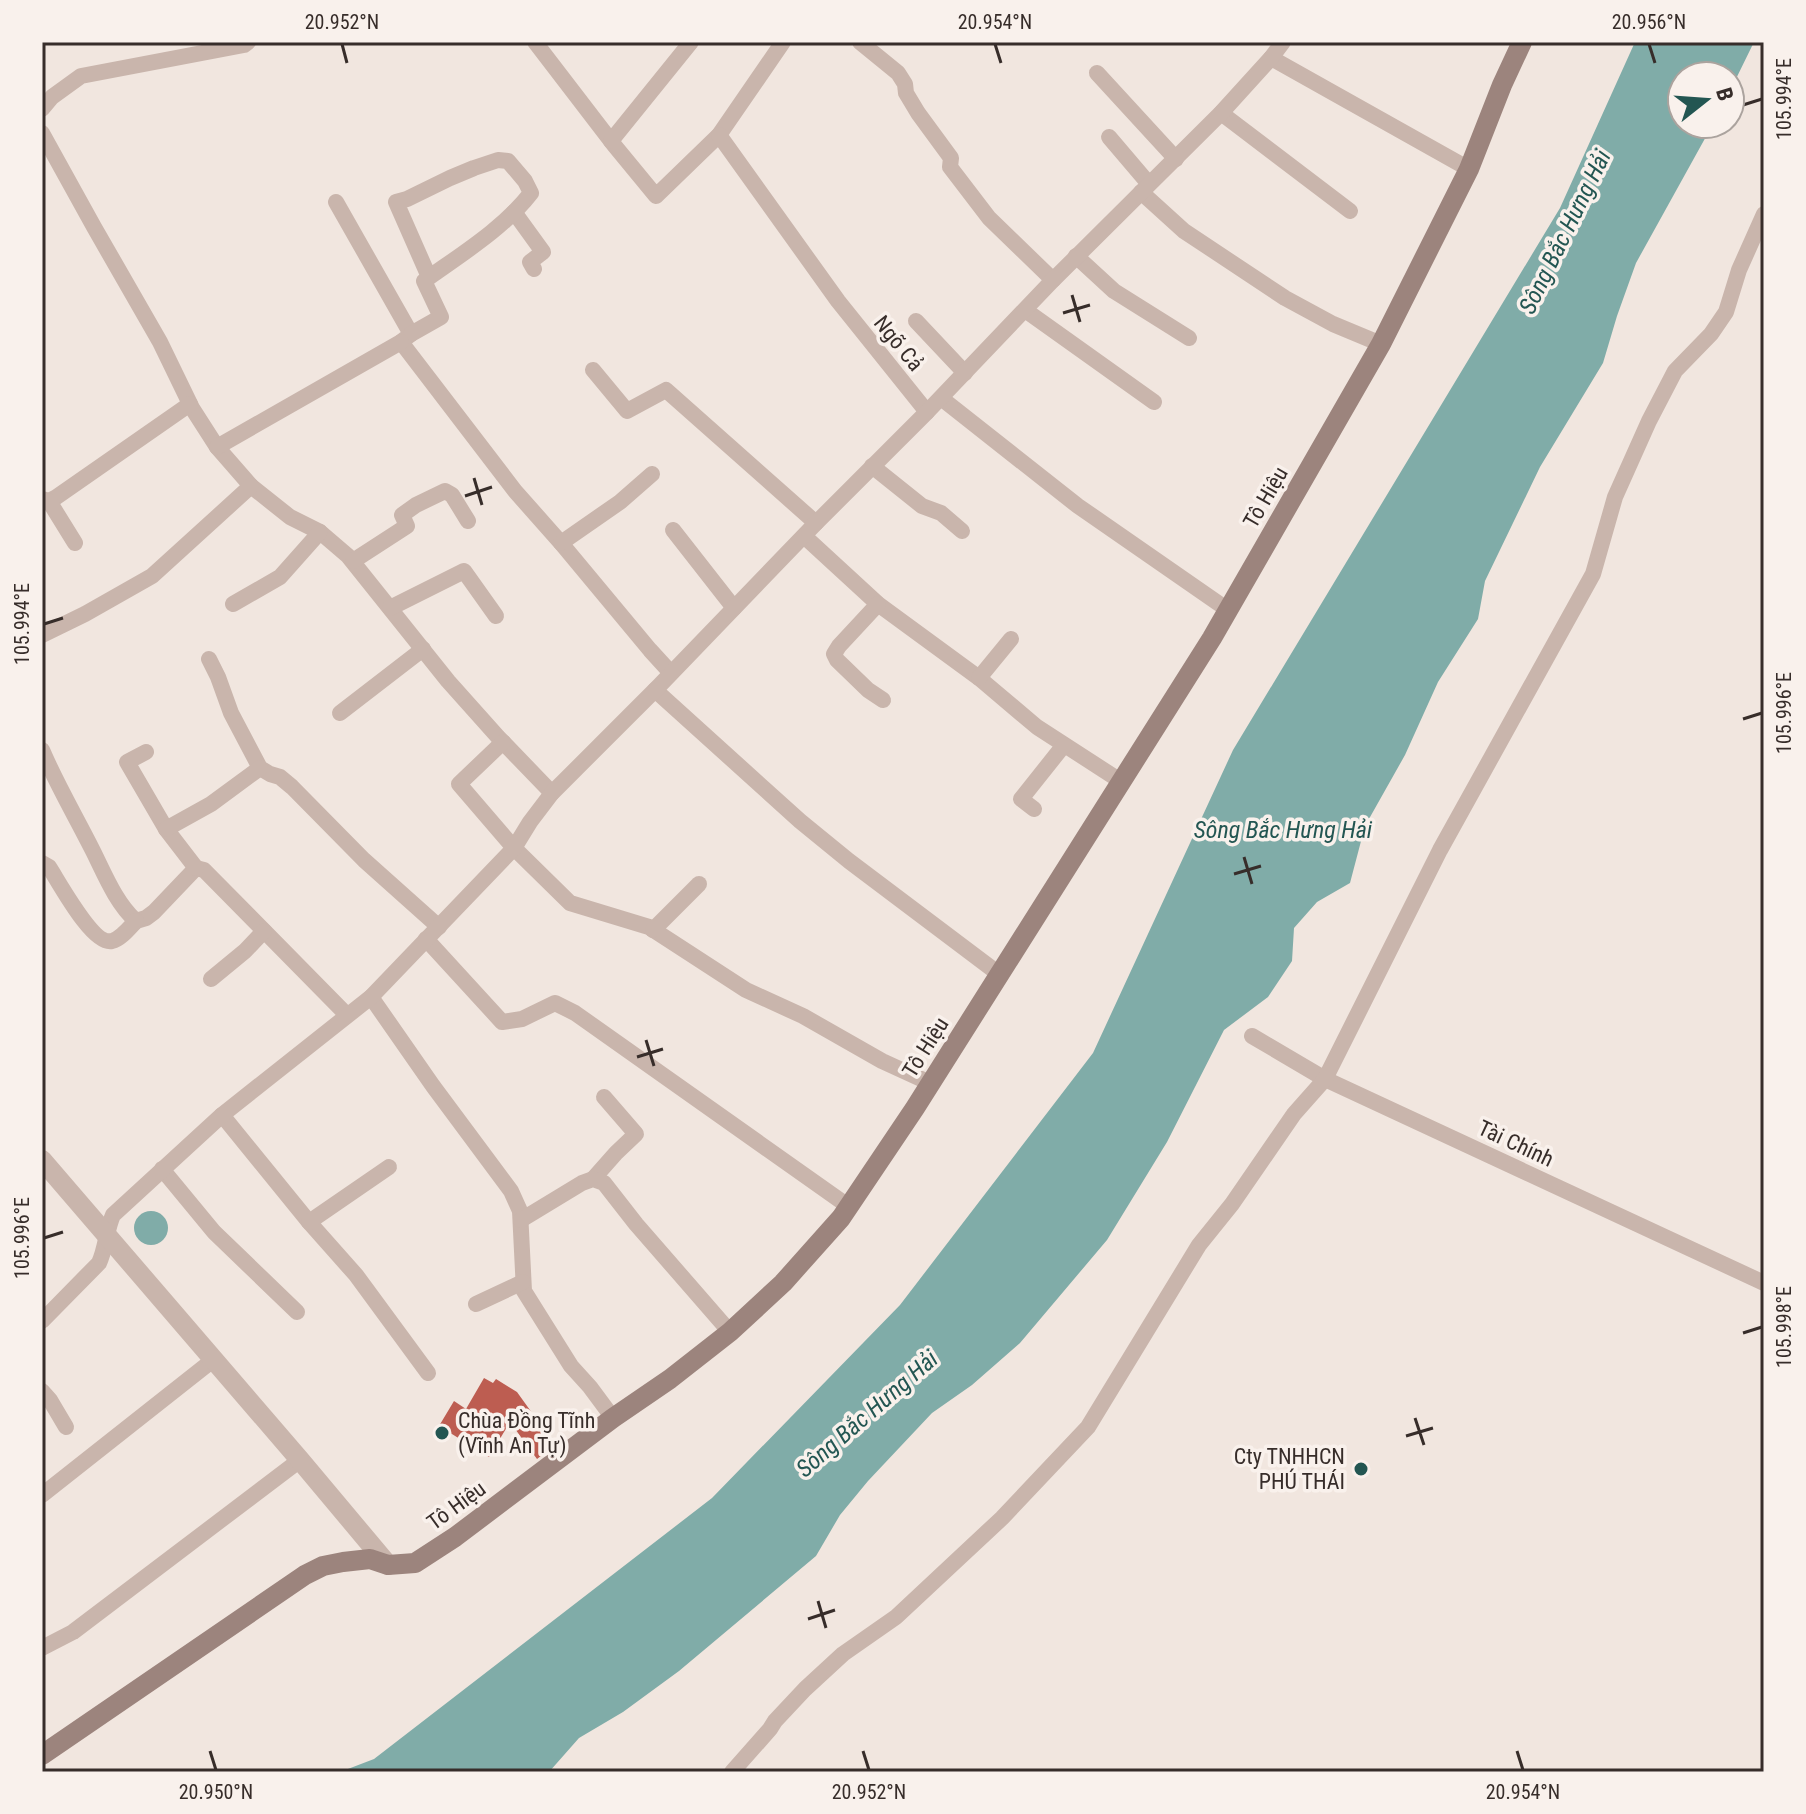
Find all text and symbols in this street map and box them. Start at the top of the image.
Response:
text: 20.952°N [305,10,379,34]
text: 20.954°N [958,10,1032,34]
text: 20.956°N [1612,10,1686,34]
text: 105.994°E [1772,58,1796,140]
north arrow [1666,60,1746,140]
text: B [1711,85,1738,104]
water label: Sông Bắc Hưng Hải [1513,145,1617,318]
street label: Ngõ Cả [869,311,928,376]
street label: Tô Hiệu [1238,462,1293,532]
text: 105.994°E [10,583,34,665]
text: 105.996°E [1772,672,1796,754]
water label: Sông Bắc Hưng Hải [1194,816,1373,844]
street label: Tô Hiệu [897,1013,954,1082]
street label: Tài Chính [1474,1115,1558,1172]
text: 105.996°E [10,1197,34,1279]
text: 105.998°E [1772,1286,1796,1368]
water label: Sông Bắc Hưng Hải [790,1344,944,1483]
place label: Chùa Đồng Tĩnh (Vĩnh An Tự) [458,1408,595,1459]
marker: Chùa Đồng Tĩnh (Vĩnh An Tự) [433,1424,451,1442]
place label: Cty TNHHCN PHÚ THÁI [1234,1444,1345,1494]
marker: Cty TNHHCN PHÚ THÁI [1352,1460,1370,1478]
street label: Tô Hiệu [422,1476,490,1535]
text: 20.950°N [179,1780,253,1804]
text: 20.952°N [832,1780,906,1804]
text: 20.954°N [1486,1780,1560,1804]

